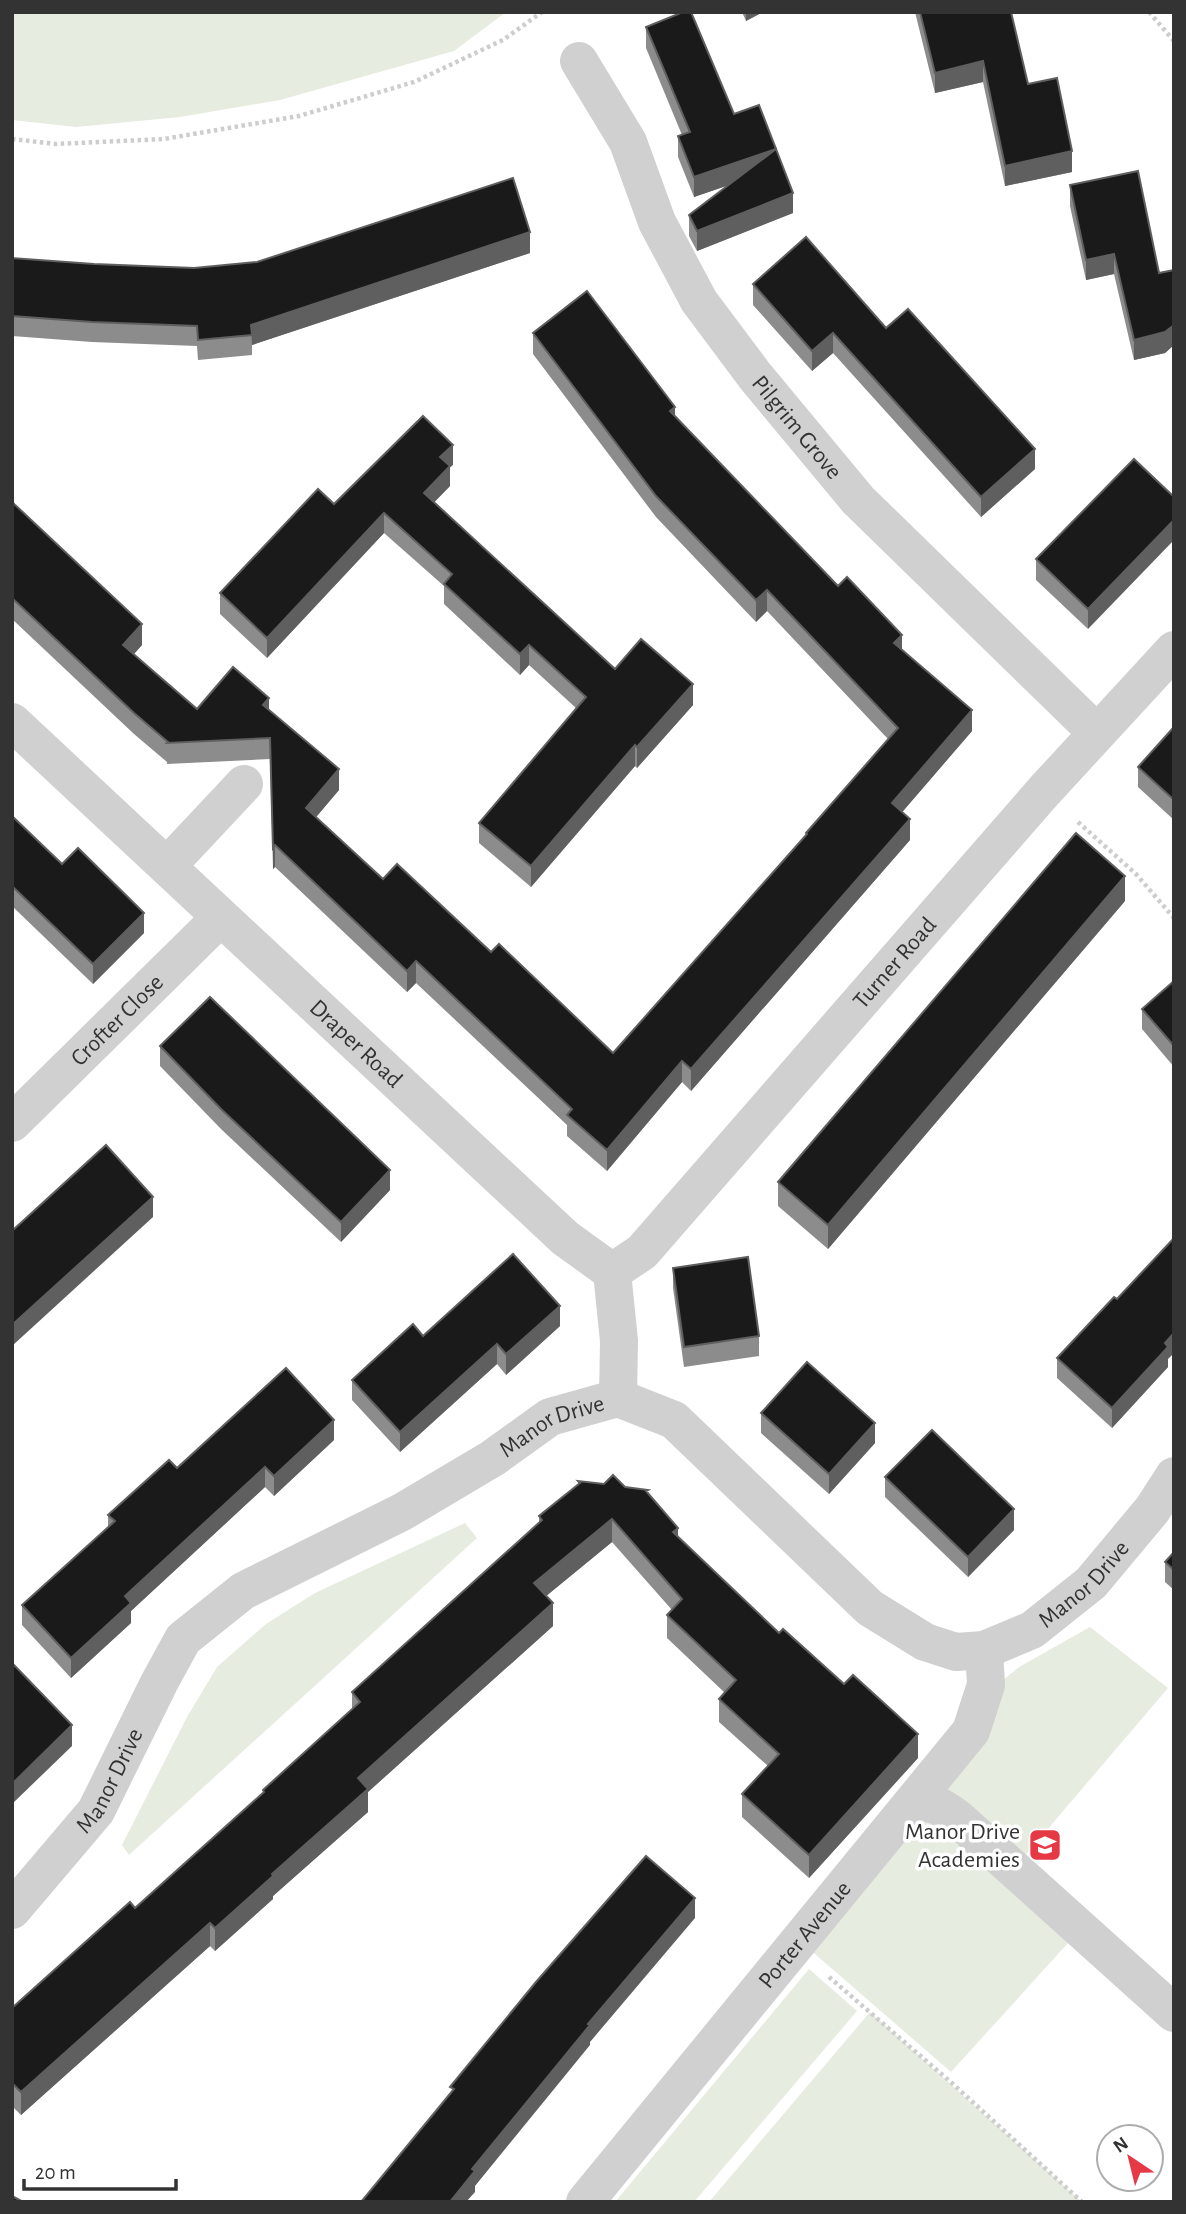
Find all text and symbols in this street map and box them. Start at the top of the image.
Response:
street label: Pilgrim Grove [747,371,846,484]
street label: Turner Road [849,913,941,1014]
street label: Crofter Close [67,970,168,1071]
street label: Draper Road [305,995,407,1093]
street label: Manor Drive [495,1391,607,1462]
street label: Manor Drive [1034,1536,1134,1633]
street label: Manor Drive [72,1725,148,1838]
place label: Manor Drive Academies [905,1820,1020,1872]
school or university icon: Manor Drive Academies [1026,1826,1064,1864]
street label: Porter Avenue [754,1877,856,1993]
north arrow [1095,2123,1165,2193]
text: N [1110,2134,1132,2157]
scale bar [24,2148,177,2192]
text: 20 m [35,2162,76,2183]

